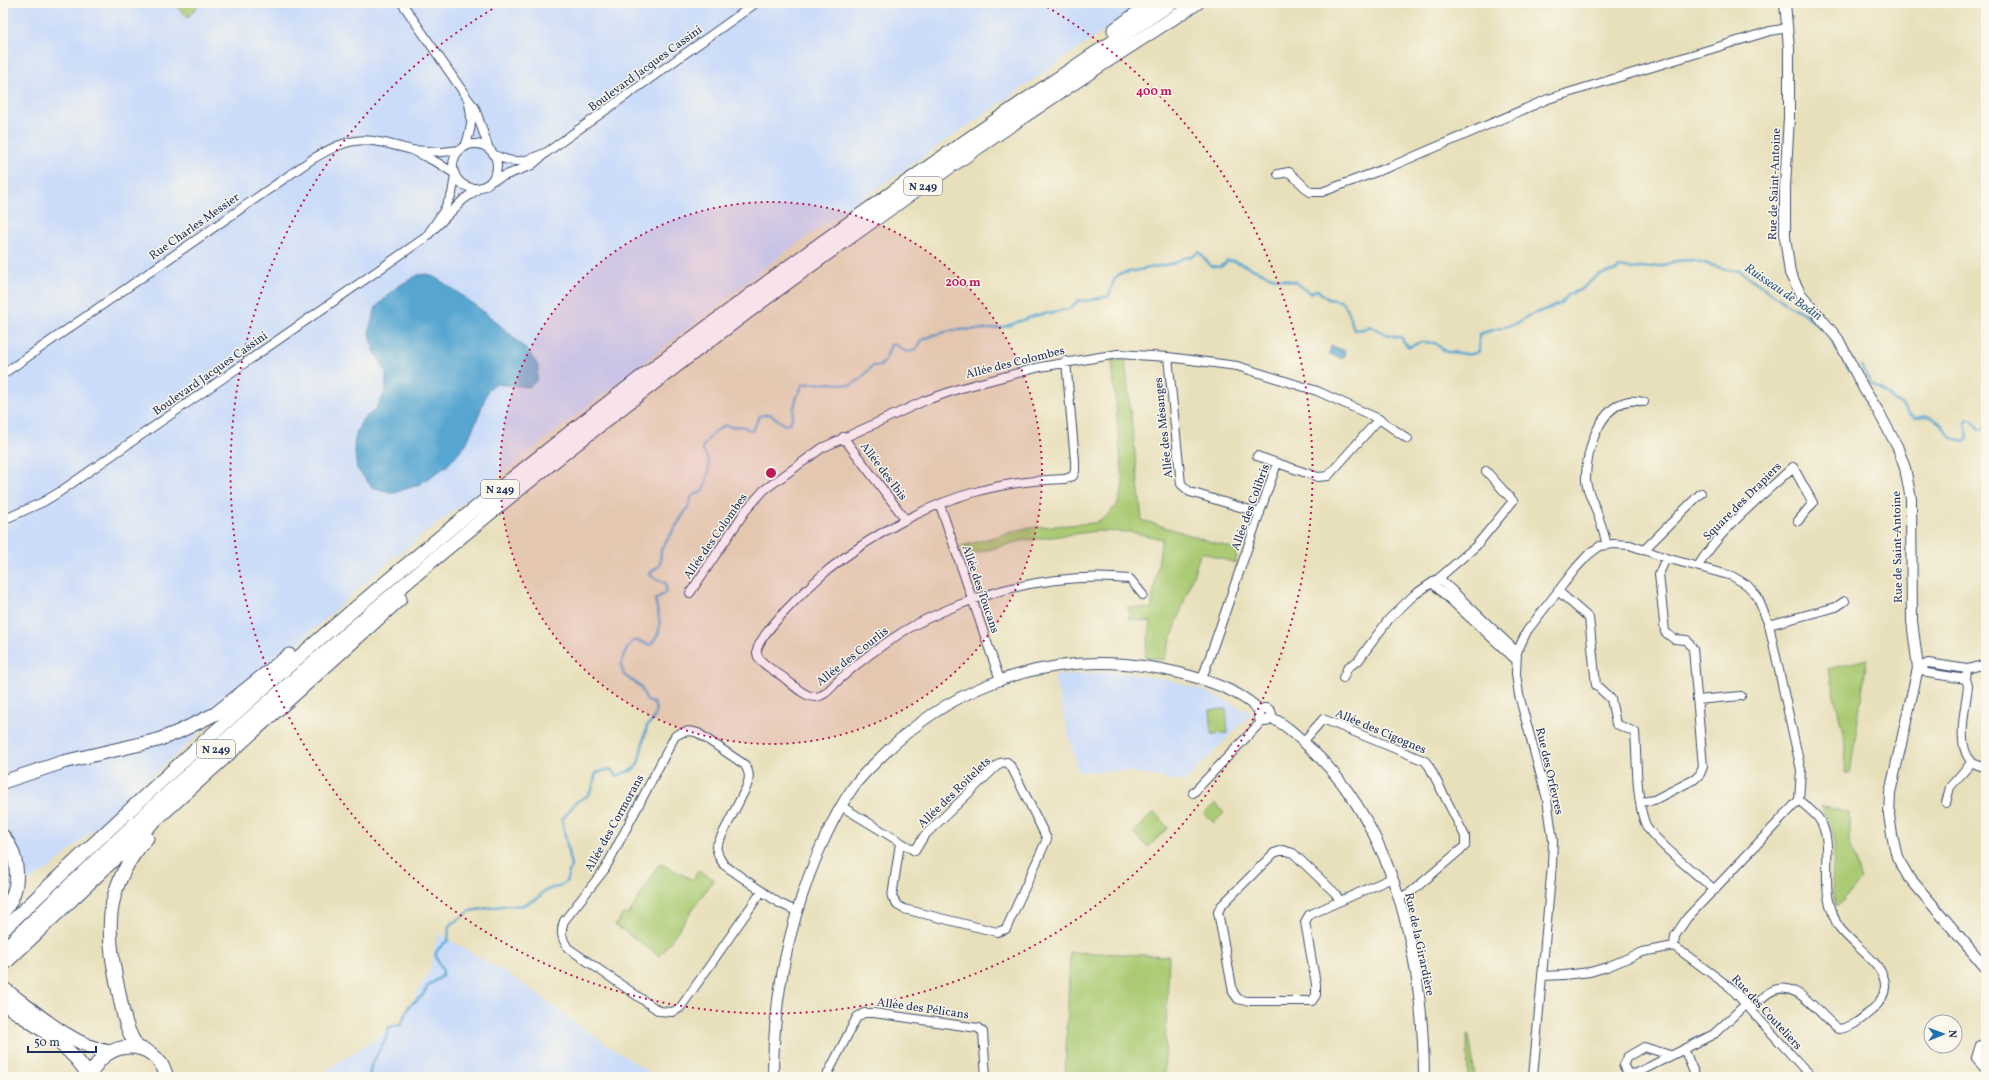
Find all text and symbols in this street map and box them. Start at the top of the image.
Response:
street label: Boulevard Jacques Cassini [586,22,706,115]
text: 400 m [1136,84,1172,100]
street label: Rue de Saint-Antoine [1765,127,1785,240]
road number: N 249 [904,177,942,195]
street label: Rue Charles Messier [146,190,243,264]
water label: Ruisseau de Bodin [1740,260,1826,326]
text: 200 m [945,275,981,291]
street label: Boulevard Jacques Cassini [150,328,271,420]
street label: Allée des Colombes [964,343,1066,383]
street label: Allée des Mésanges [1151,377,1177,479]
street label: Allée des Ibis [856,439,910,504]
street label: Square des Drapiers [1700,459,1786,545]
street label: Allée des Colibris [1228,462,1274,553]
centre of rings [764,466,778,480]
road number: N 249 [481,480,519,498]
street label: Allée des Colombes [680,490,751,583]
street label: Rue de Saint-Antoine [1889,490,1907,603]
street label: Allée des Toucans [958,543,1003,635]
street label: Allée des Courlis [813,623,892,690]
street label: Allée des Cigognes [1333,706,1429,758]
street label: Rue des Orfèvres [1531,726,1567,816]
road number: N 249 [197,740,235,758]
street label: Allée des Roitelets [915,754,995,832]
street label: Allée des Cormorans [581,772,648,875]
street label: Rue de la Girardière [1400,891,1438,998]
street label: Rue des Couteliers [1727,972,1805,1054]
street label: Allée des Pélicans [876,995,970,1023]
north arrow [1923,1014,1963,1054]
scale bar [28,1028,96,1054]
text: N [1944,1030,1959,1038]
text: 50 m [34,1035,60,1051]

